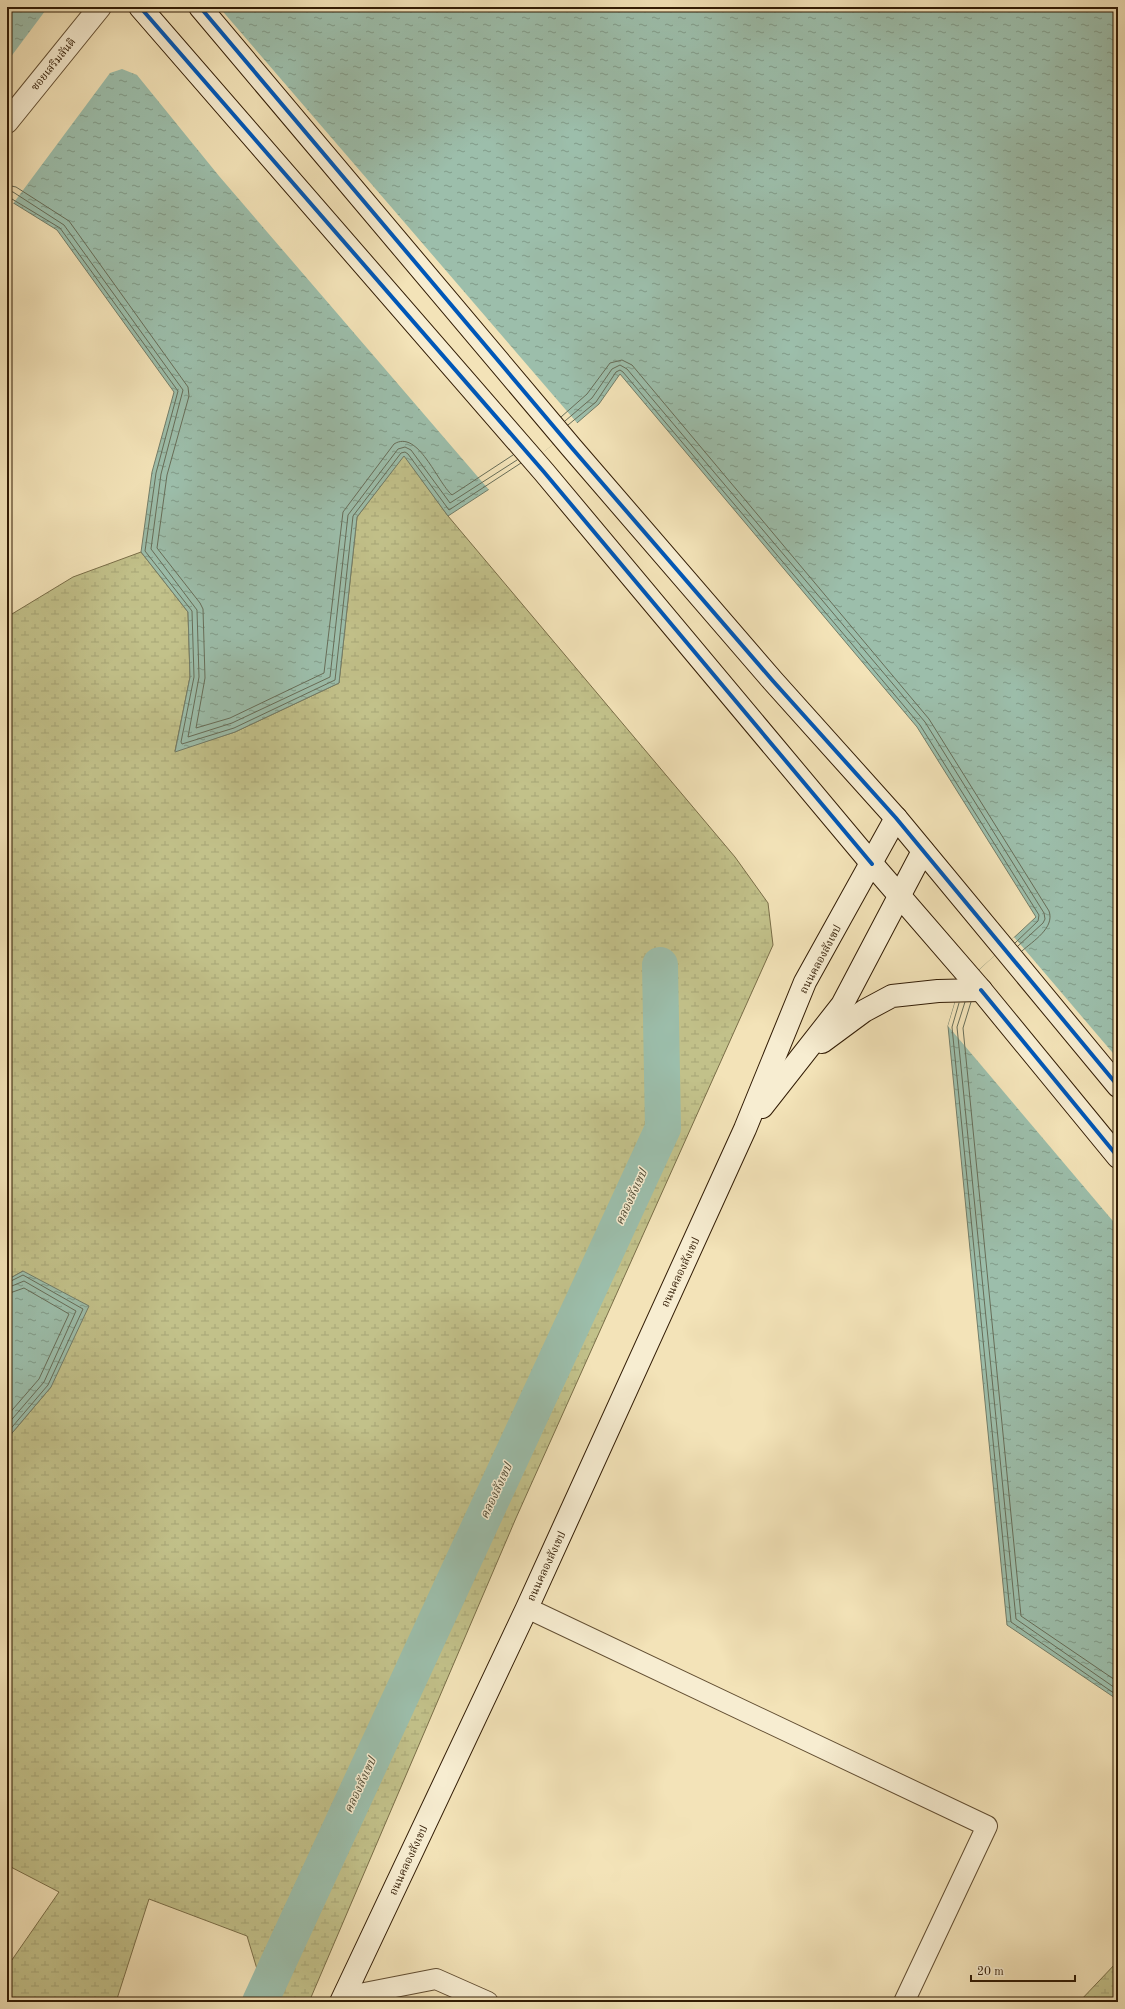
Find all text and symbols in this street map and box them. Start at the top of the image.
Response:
street label: ซอยเสริมสันติ [29,36,79,93]
street label: ถนนคลองสังเขป [798,923,844,996]
water label: คลองสังเขป [613,1166,651,1227]
street label: ถนนคลองสังเขป [659,1235,702,1309]
water label: คลองสังเขป [478,1460,516,1521]
street label: ถนนคลองสังเขป [525,1529,568,1603]
water label: คลองสังเขป [342,1754,380,1815]
street label: ถนนคลองสังเขป [387,1823,430,1897]
scale bar [971,1957,1075,1983]
text: 20 m [977,1966,1004,1978]

